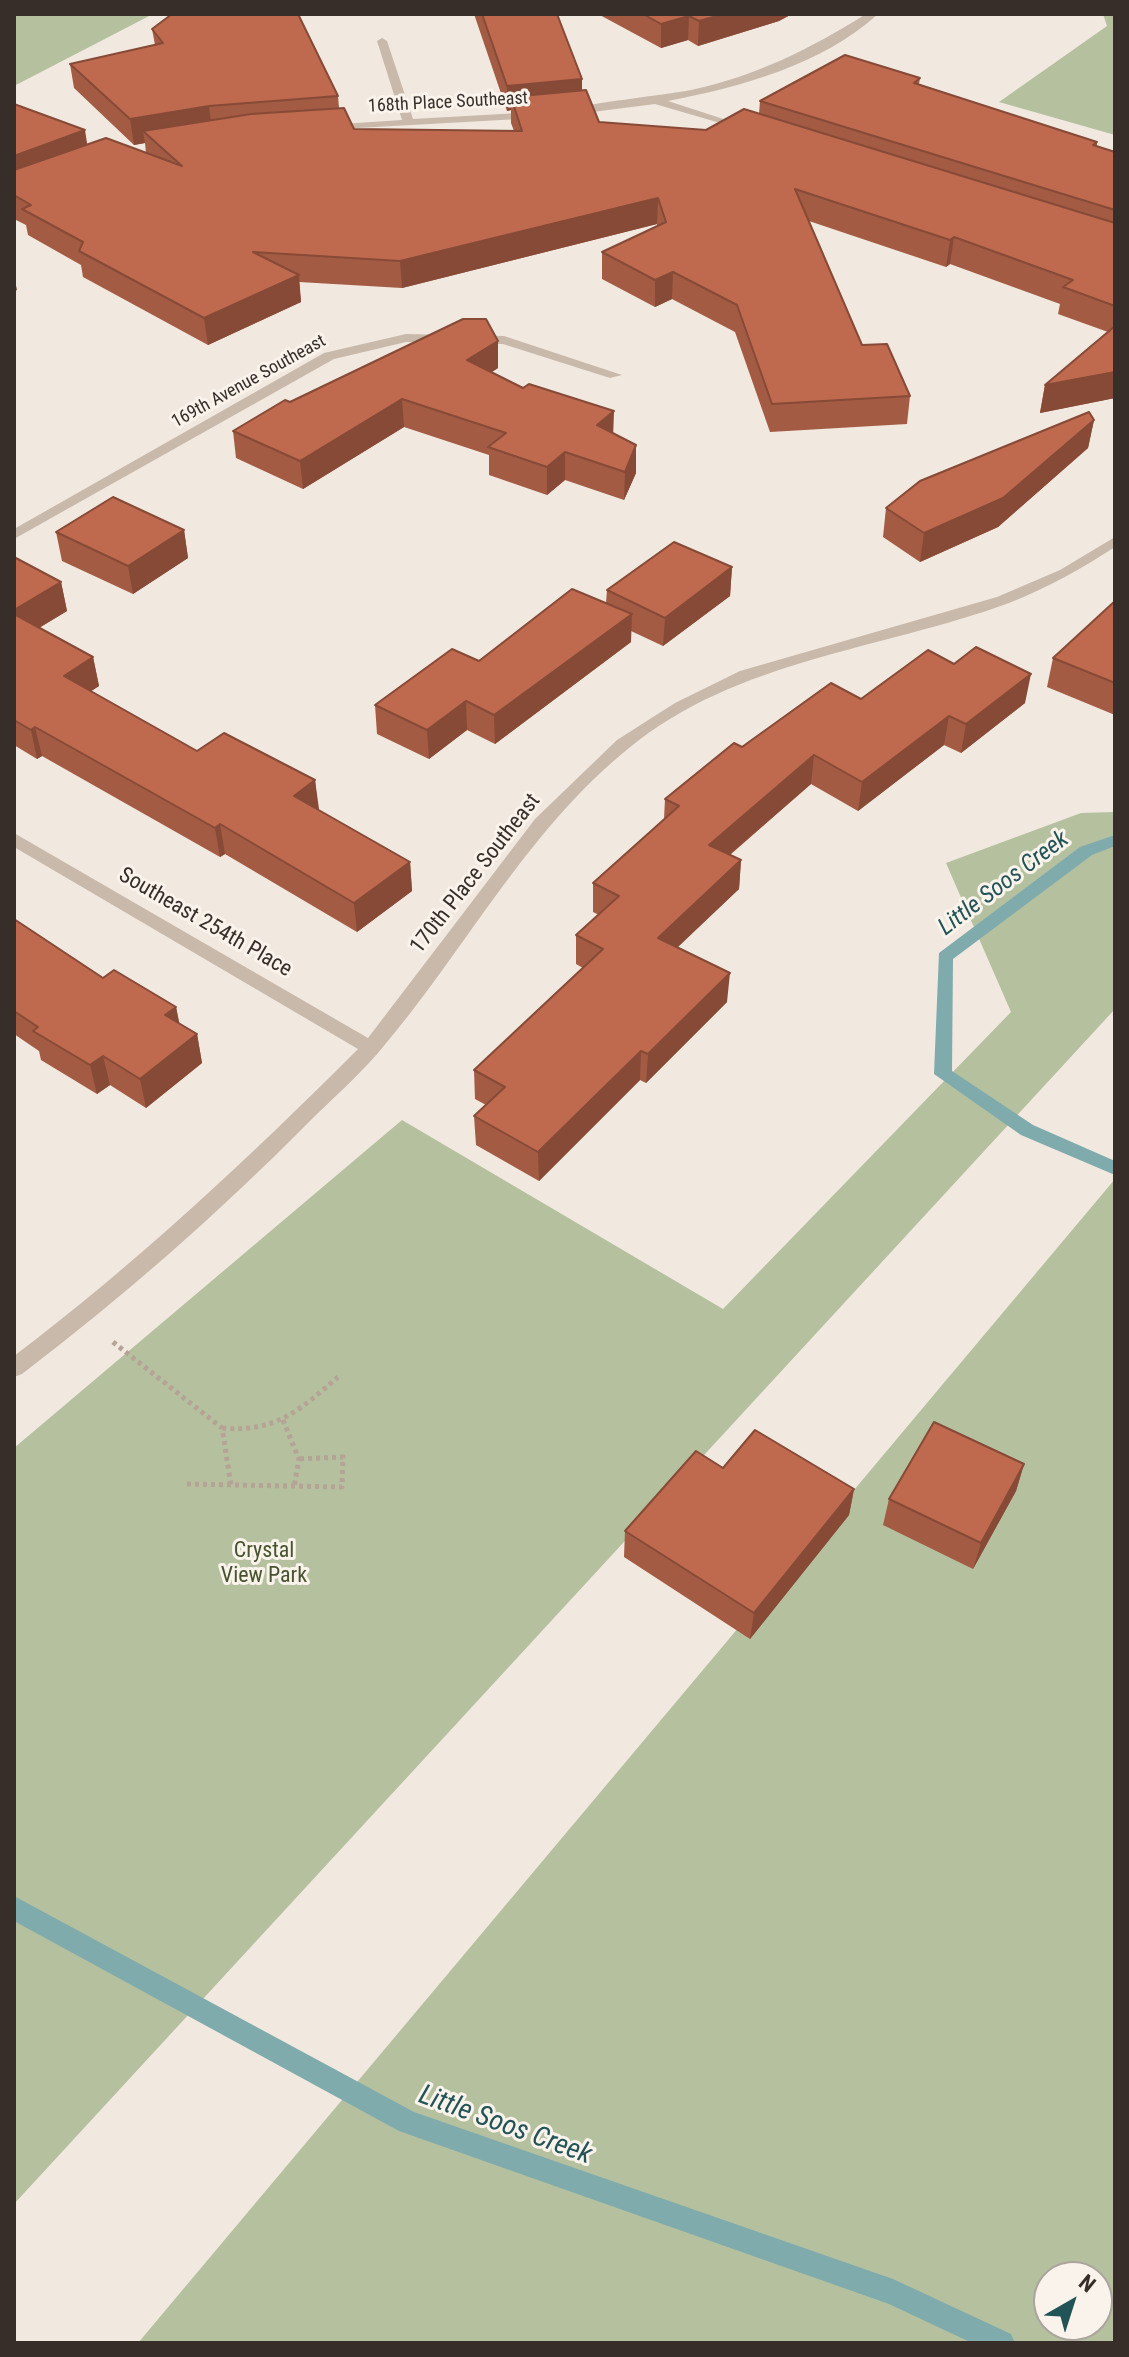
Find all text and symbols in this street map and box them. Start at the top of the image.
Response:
street label: 168th Place Southeast [367,88,529,118]
street label: 169th Avenue Southeast [168,331,330,433]
street label: 170th Place Southeast [405,789,547,959]
water label: Little Soos Creek [933,826,1075,942]
street label: Southeast 254th Place [114,863,296,983]
park label: Crystal View Park [221,1538,307,1590]
water label: Little Soos Creek [414,2079,596,2173]
north arrow [1033,2261,1113,2341]
text: N [1074,2270,1100,2297]

